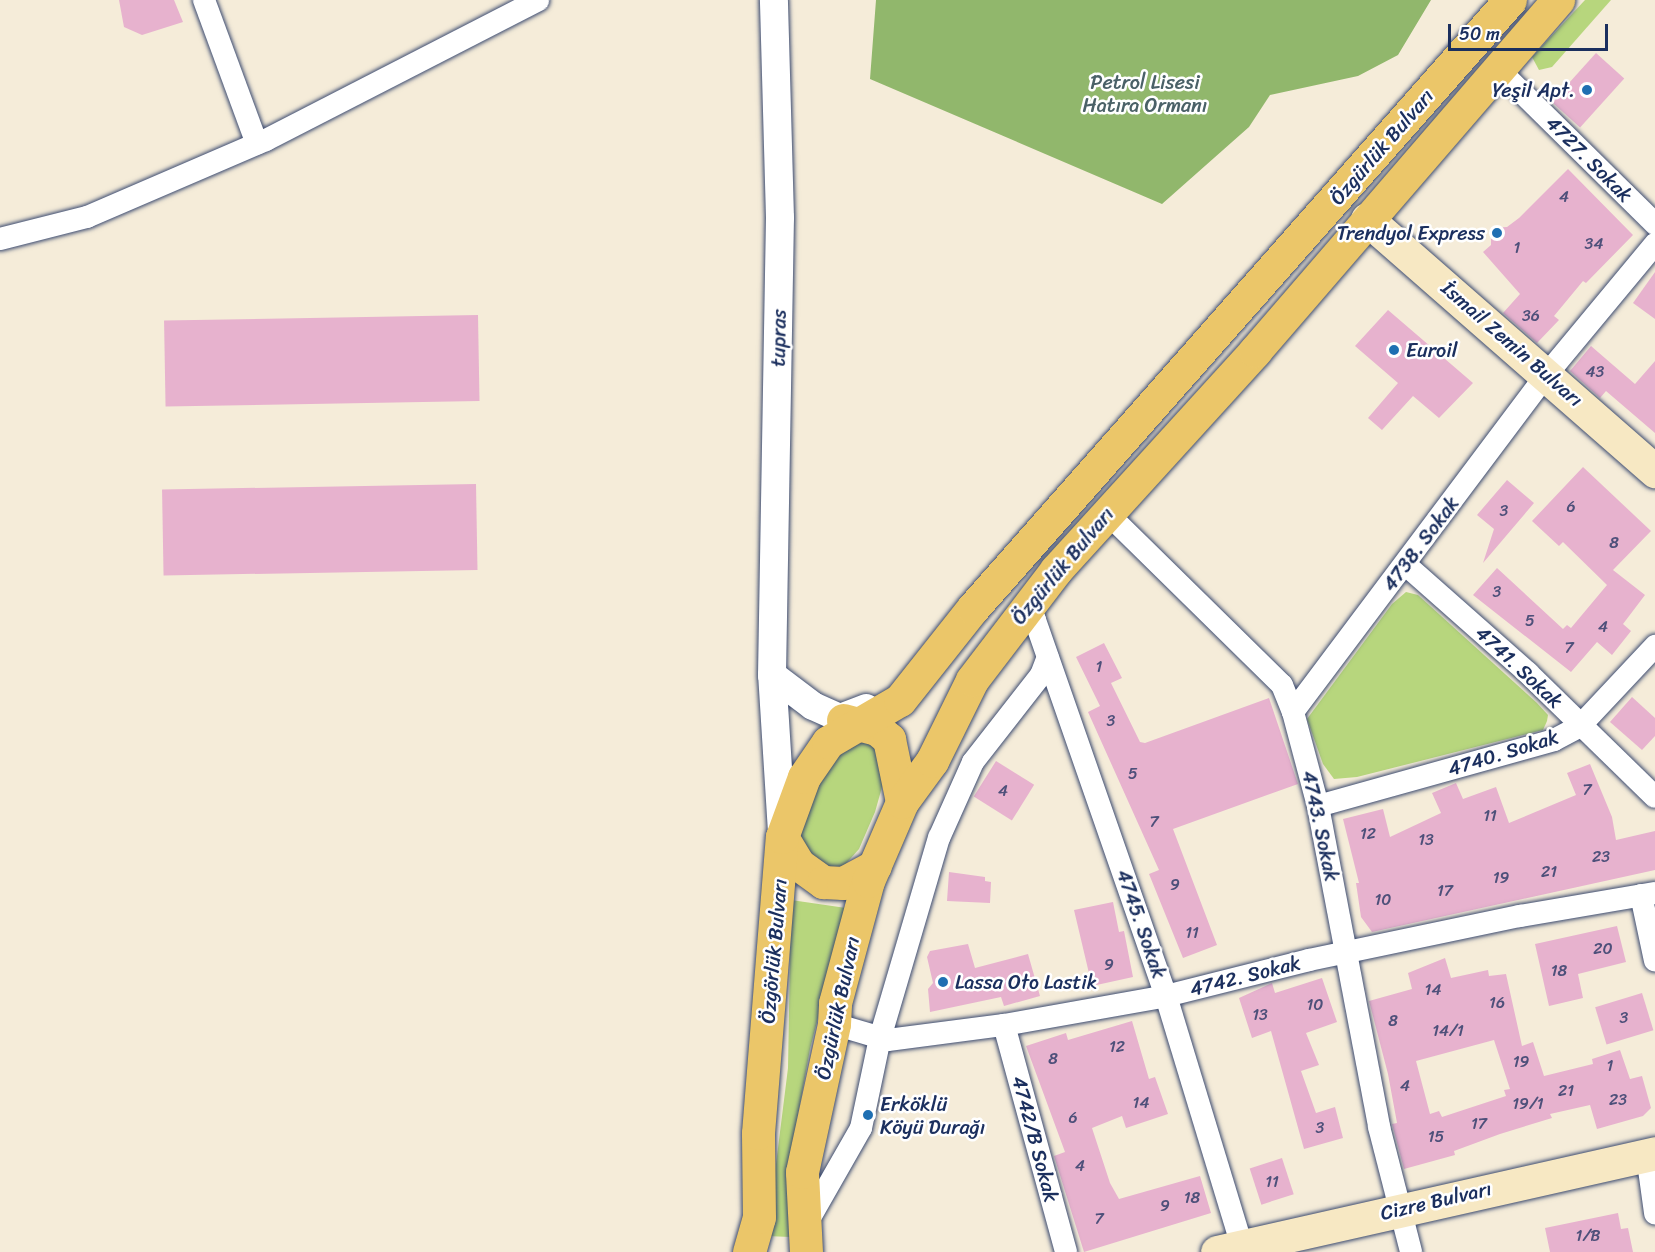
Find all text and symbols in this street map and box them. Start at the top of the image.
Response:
scale bar [1451,12,1612,50]
text: 50 m [1459,18,1500,50]
park label: Petrol Lisesi Hatıra Ormanı [1083,71,1207,118]
place label: Yeşil Apt. [1492,78,1575,102]
marker: Yeşil Apt. [1580,83,1594,97]
street label: Özgürlük Bulvarı [1325,84,1439,210]
street label: 4727. Sokak [1541,111,1637,207]
house number: 4 [1559,187,1569,207]
place label: Trendyol Express [1336,221,1485,245]
marker: Trendyol Express [1490,226,1504,240]
house number: 34 [1585,234,1603,254]
house number: 1 [1514,238,1520,258]
street label: İsmail Zemin Bulvarı [1437,276,1587,412]
house number: 36 [1522,306,1540,326]
street label: tupras [767,309,791,367]
place label: Euroil [1406,338,1457,362]
marker: Euroil [1387,343,1401,357]
house number: 43 [1586,362,1604,382]
street label: 4738. Sokak [1378,492,1464,596]
house number: 6 [1566,497,1576,517]
house number: 3 [1500,501,1508,521]
street label: Özgürlük Bulvarı [1007,502,1119,630]
house number: 8 [1609,533,1619,553]
house number: 3 [1493,582,1501,602]
house number: 5 [1525,611,1535,631]
house number: 4 [1598,617,1608,637]
street label: 4741. Sokak [1471,621,1567,713]
house number: 7 [1564,638,1574,658]
house number: 1 [1096,657,1102,677]
house number: 3 [1107,711,1115,731]
street label: 4740. Sokak [1445,725,1561,781]
house number: 5 [1128,764,1138,784]
street label: 4743. Sokak [1297,768,1343,884]
house number: 7 [1582,780,1592,800]
house number: 4 [998,781,1008,801]
house number: 11 [1483,806,1497,826]
house number: 7 [1149,812,1159,832]
house number: 12 [1360,824,1376,844]
house number: 13 [1418,830,1434,850]
house number: 23 [1592,847,1610,867]
house number: 21 [1541,862,1557,882]
street label: 4745. Sokak [1111,866,1171,982]
house number: 19 [1493,868,1509,888]
house number: 9 [1170,875,1180,895]
street label: Özgörlük Bulvarı [756,878,792,1024]
house number: 17 [1437,881,1453,901]
house number: 10 [1375,890,1391,910]
house number: 11 [1185,923,1199,943]
street label: Özgürlük Bulvarı [811,934,865,1082]
house number: 20 [1593,939,1613,959]
street label: 4742. Sokak [1187,951,1303,1001]
house number: 9 [1104,955,1114,975]
house number: 18 [1551,961,1567,981]
place label: Lassa Oto Lastik [955,970,1098,994]
marker: Lassa Oto Lastik [936,975,950,989]
house number: 14 [1425,980,1441,1000]
house number: 16 [1489,993,1505,1013]
house number: 10 [1307,995,1323,1015]
house number: 13 [1252,1005,1268,1025]
house number: 3 [1620,1008,1628,1028]
house number: 8 [1388,1011,1398,1031]
house number: 14/1 [1432,1021,1464,1041]
house number: 12 [1109,1037,1125,1057]
house number: 8 [1048,1049,1058,1069]
house number: 19 [1513,1052,1529,1072]
house number: 1 [1607,1056,1613,1076]
street label: 4742/B Sokak [1007,1073,1063,1205]
house number: 4 [1400,1076,1410,1096]
house number: 21 [1558,1081,1574,1101]
house number: 23 [1609,1090,1627,1110]
place label: Erköklü Köyü Durağı [880,1092,985,1139]
house number: 14 [1133,1093,1149,1113]
house number: 19/1 [1512,1094,1544,1114]
marker: Erköklü Köyü Durağı [861,1108,875,1122]
house number: 6 [1068,1108,1078,1128]
house number: 17 [1471,1114,1487,1134]
house number: 3 [1316,1118,1324,1138]
house number: 15 [1428,1127,1444,1147]
house number: 4 [1075,1156,1085,1176]
house number: 11 [1265,1172,1279,1192]
street label: Cizre Bulvarı [1378,1177,1494,1225]
house number: 18 [1184,1188,1200,1208]
house number: 9 [1160,1196,1170,1216]
house number: 7 [1094,1209,1104,1229]
house number: 1/B [1576,1226,1600,1246]

